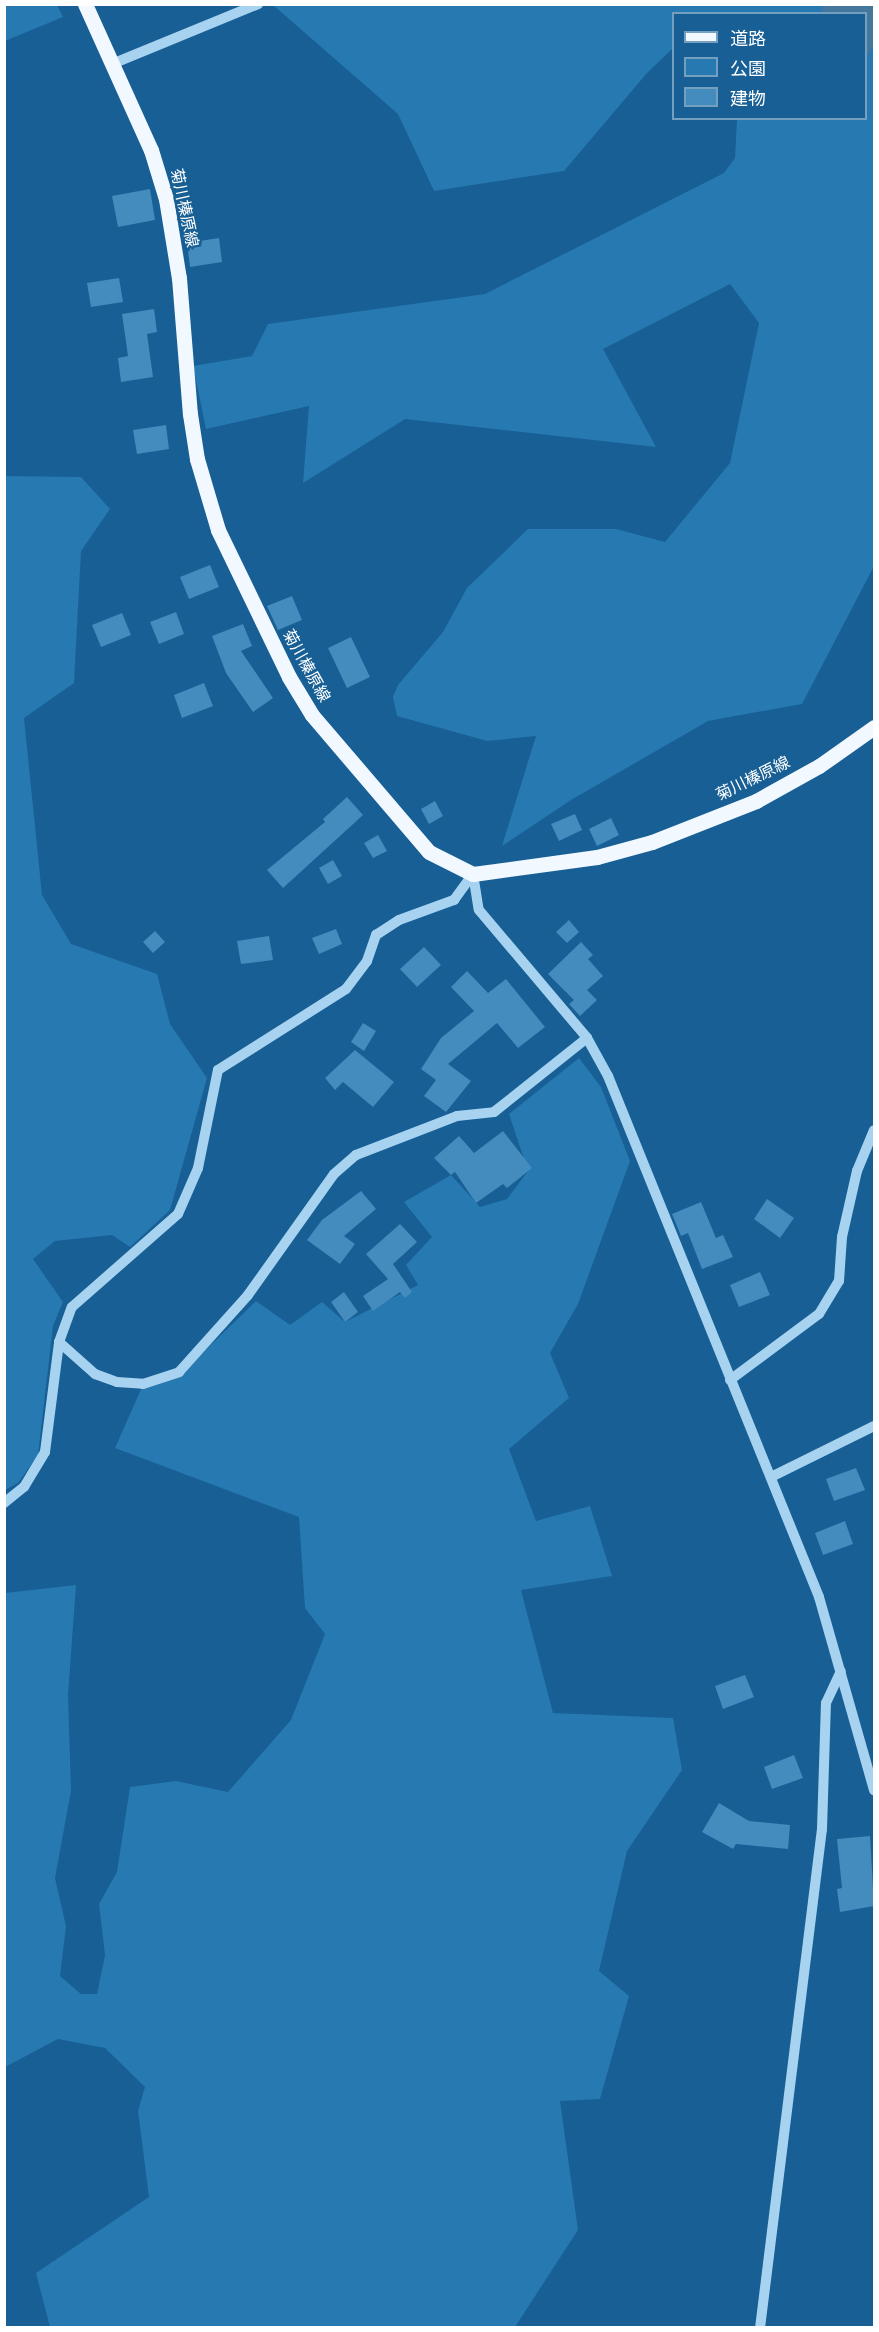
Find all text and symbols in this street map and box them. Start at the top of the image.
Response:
legend [672,12,867,120]
text: 道路 [730,28,766,49]
text: 公園 [730,58,766,79]
text: 建物 [730,88,766,109]
street label: 菊川榛原線 [166,167,202,249]
street label: 菊川榛原線 [278,626,334,706]
street label: 菊川榛原線 [713,753,793,805]

